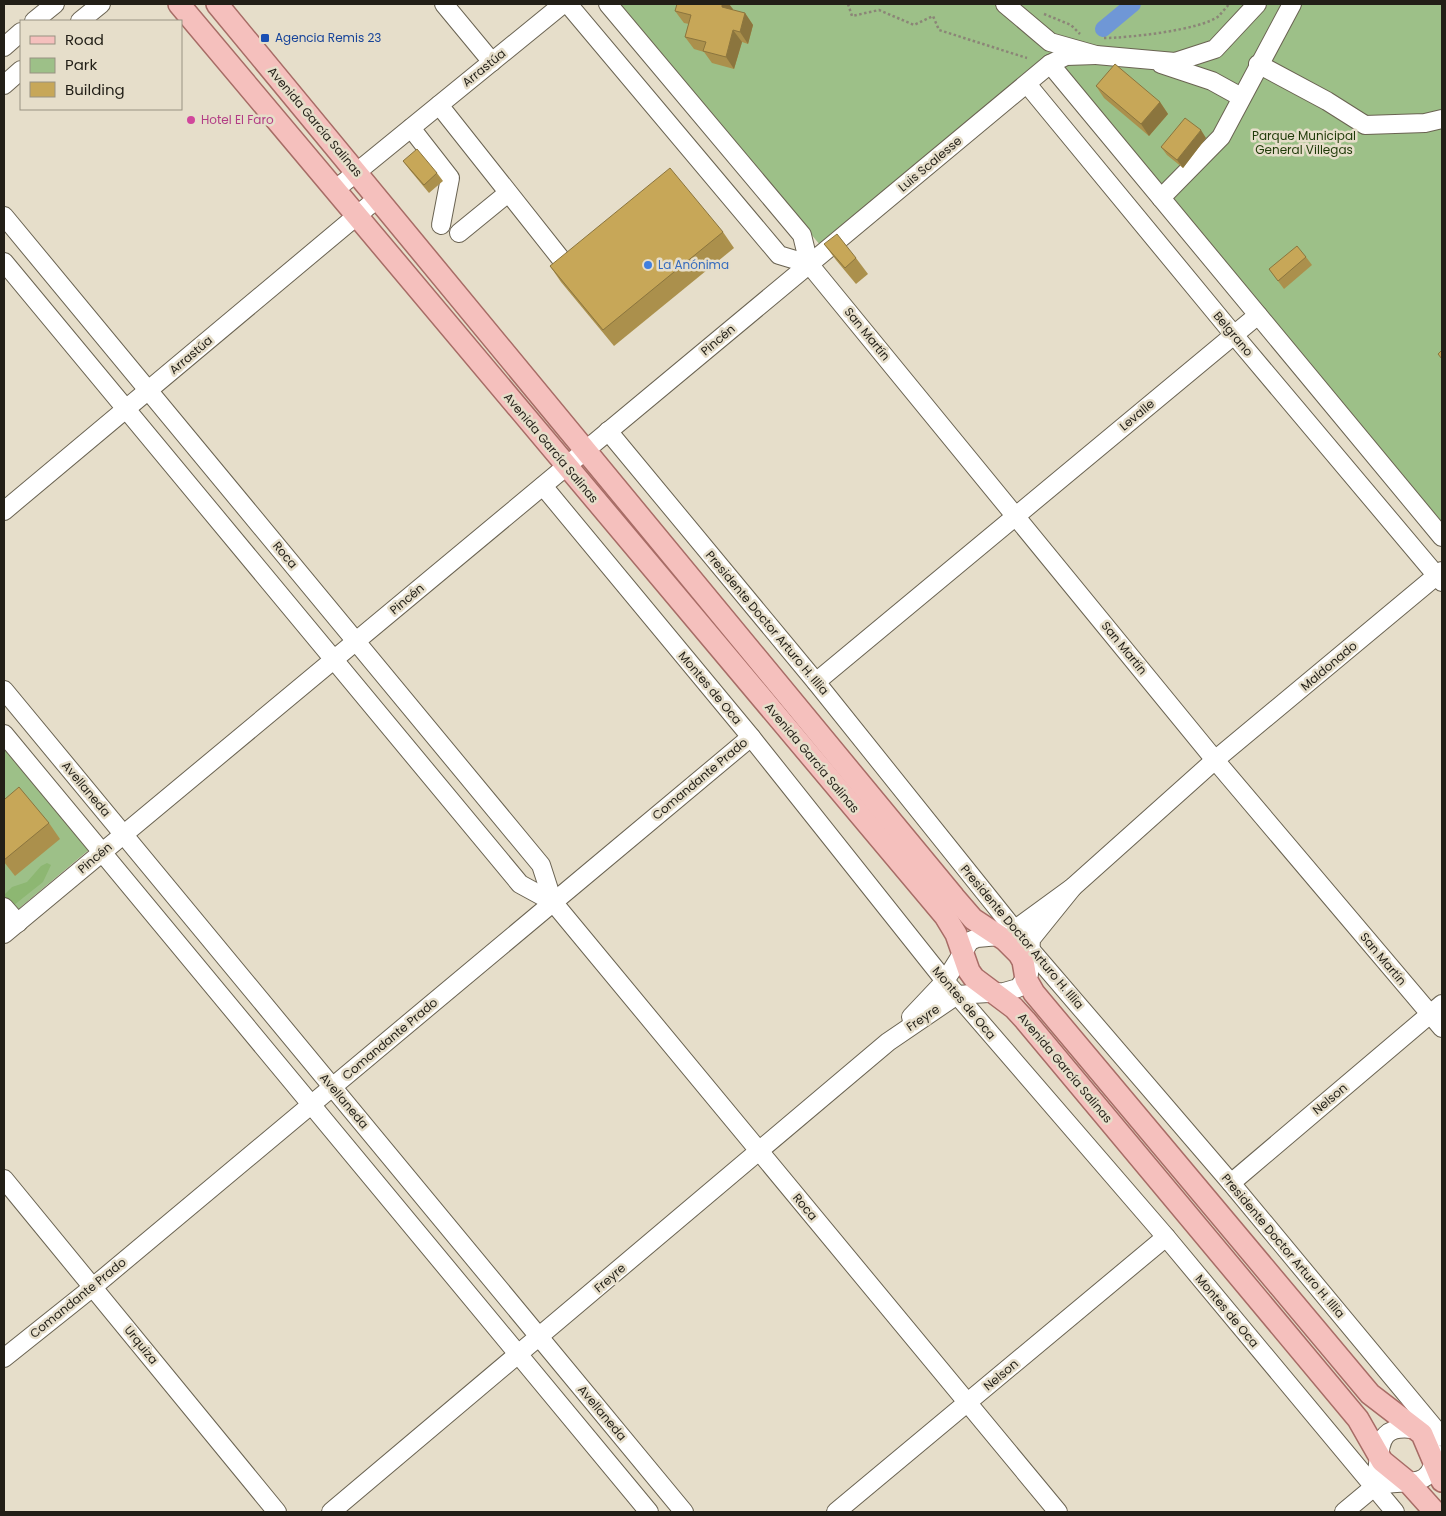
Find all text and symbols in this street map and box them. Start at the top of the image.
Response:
legend [20,20,182,110]
text: Road [65,29,104,50]
place label: Agencia Remis 23 [275,29,381,46]
marker: Agencia Remis 23 [259,32,271,44]
street label: Arrastúa [458,45,509,90]
text: Park [65,54,97,75]
street label: Avenida García Salinas [264,63,367,180]
text: Building [65,79,125,100]
place label: Hotel El Faro [201,111,274,128]
marker: Hotel El Faro [185,114,197,126]
park label: Parque Municipal General Villegas [1252,127,1356,158]
street label: Luis Scalesse [894,132,965,195]
place label: La Anónima [658,256,729,273]
marker: La Anónima [642,259,654,271]
street label: San Martín [841,303,894,364]
street label: Belgrano [1210,308,1257,360]
street label: Pincén [697,320,738,359]
street label: Arrastúa [165,332,216,378]
street label: Avenida García Salinas [500,389,603,506]
street label: Levalle [1116,395,1158,434]
street label: Roca [269,538,302,572]
street label: Presidente Doctor Arturo H. Illia [702,547,833,698]
street label: Pincén [386,579,427,618]
street label: San Martín [1098,617,1151,678]
street label: Maldonado [1297,637,1361,694]
street label: Montes de Oca [675,648,746,728]
street label: Avenida García Salinas [761,699,864,816]
street label: Comandante Prado [649,734,751,823]
street label: Avellaneda [58,757,115,820]
street label: Pincén [74,838,115,877]
street label: Presidente Doctor Arturo H. Illia [957,861,1088,1012]
street label: San Martín [1356,929,1410,989]
street label: Montes de Oca [929,963,1000,1043]
street label: Comandante Prado [339,994,441,1083]
street label: Freyre [903,1000,943,1035]
street label: Avenida García Salinas [1014,1009,1117,1126]
street label: Avellaneda [316,1069,373,1132]
street label: Nelson [1309,1079,1351,1118]
street label: Presidente Doctor Arturo H. Illia [1218,1170,1349,1321]
street label: Roca [789,1190,822,1224]
street label: Comandante Prado [26,1253,130,1342]
street label: Freyre [590,1259,629,1296]
street label: Montes de Oca [1192,1271,1263,1351]
street label: Urquiza [121,1322,162,1367]
street label: Nelson [980,1355,1022,1394]
street label: Avellaneda [574,1381,631,1444]

